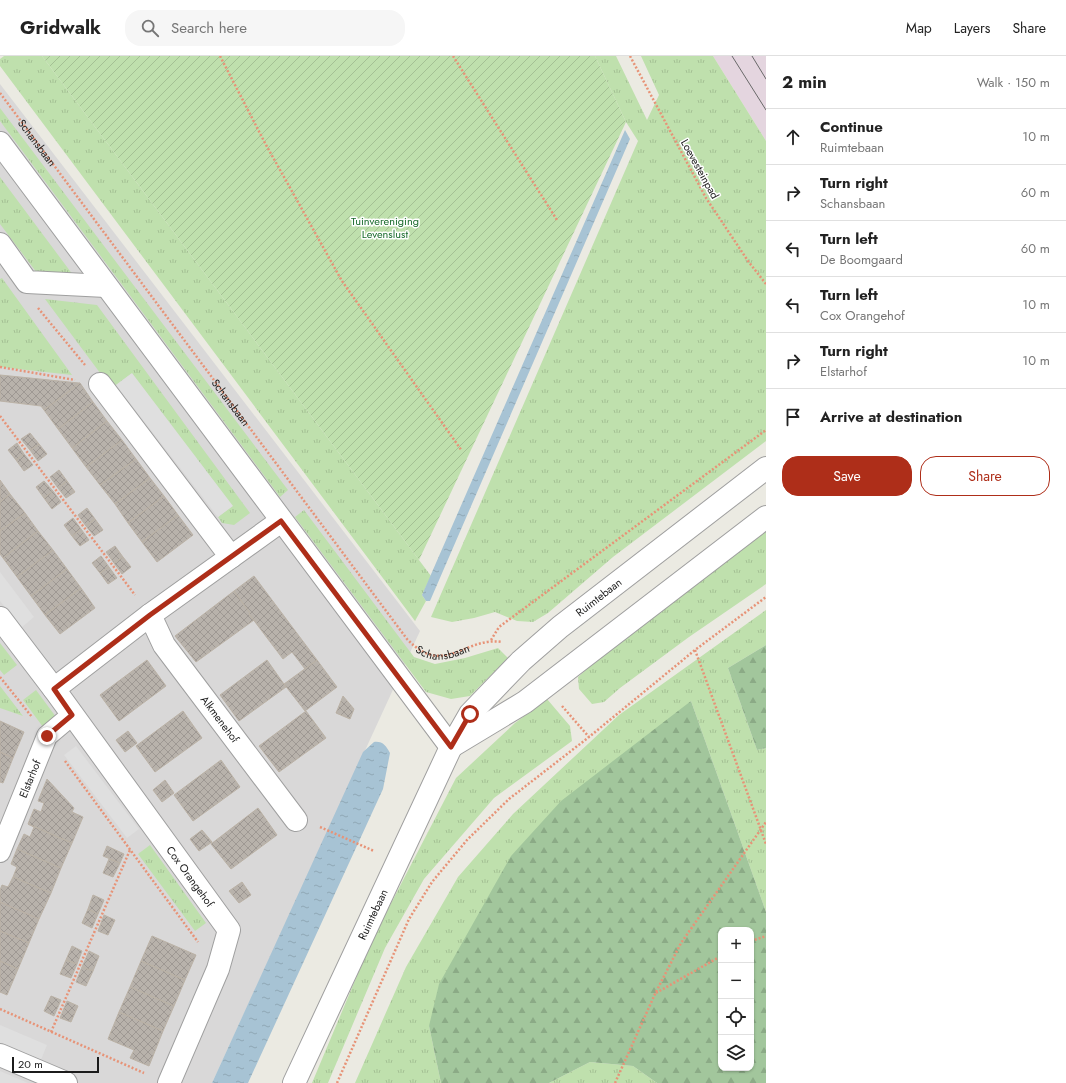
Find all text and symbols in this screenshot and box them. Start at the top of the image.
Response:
search box [125,10,405,46]
text: Gridwalk [20,14,101,41]
icon: search [139,17,161,39]
text: Search here [171,17,247,39]
text: Map [906,18,932,38]
text: Layers [954,18,990,38]
text: Share [1012,18,1046,38]
text: 2 min [782,70,827,94]
text: Walk · 150 m [977,73,1050,92]
street label: Schansbaan [14,116,60,170]
text: Continue [820,116,883,138]
icon: ahead [782,126,804,148]
text: 10 m [1022,127,1050,146]
street label: Loevesteinpad [677,136,723,202]
text: Ruimtebaan [820,138,884,157]
text: Turn right [820,172,888,194]
icon: right [782,182,804,204]
text: 60 m [1021,183,1050,202]
text: Schansbaan [820,194,885,213]
park label: Tuinvereniging Levenslust [351,213,419,242]
text: Turn left [820,228,878,250]
icon: left [782,238,804,260]
text: 60 m [1021,239,1050,258]
text: De Boomgaard [820,250,903,269]
text: Turn left [820,284,878,306]
icon: left [782,294,804,316]
text: 10 m [1022,295,1050,314]
text: Cox Orangehof [820,306,905,325]
text: Turn right [820,340,888,362]
icon: right [782,350,804,372]
text: 10 m [1022,351,1050,370]
text: Elstarhof [820,362,867,381]
street label: Schansbaan [208,376,254,429]
icon: arrive [782,406,804,428]
text: Arrive at destination [820,406,962,428]
button: Save [782,456,912,496]
button: Share [920,456,1050,496]
street label: Ruimtebaan [572,574,625,620]
street label: Schansbaan [413,640,472,664]
street label: Alkmenehof [197,692,243,747]
route start [461,705,479,723]
route end [38,727,56,745]
street label: Elstarhof [15,757,45,800]
street label: Cox Orangehof [163,843,218,911]
street label: Ruimtebaan [354,886,391,943]
map controls [718,927,754,1071]
button: + [718,927,754,963]
button: − [718,963,754,999]
button: locate [718,999,754,1035]
button: layers [718,1035,754,1071]
scale bar [12,1055,99,1074]
text: 20 m [18,1056,43,1072]

